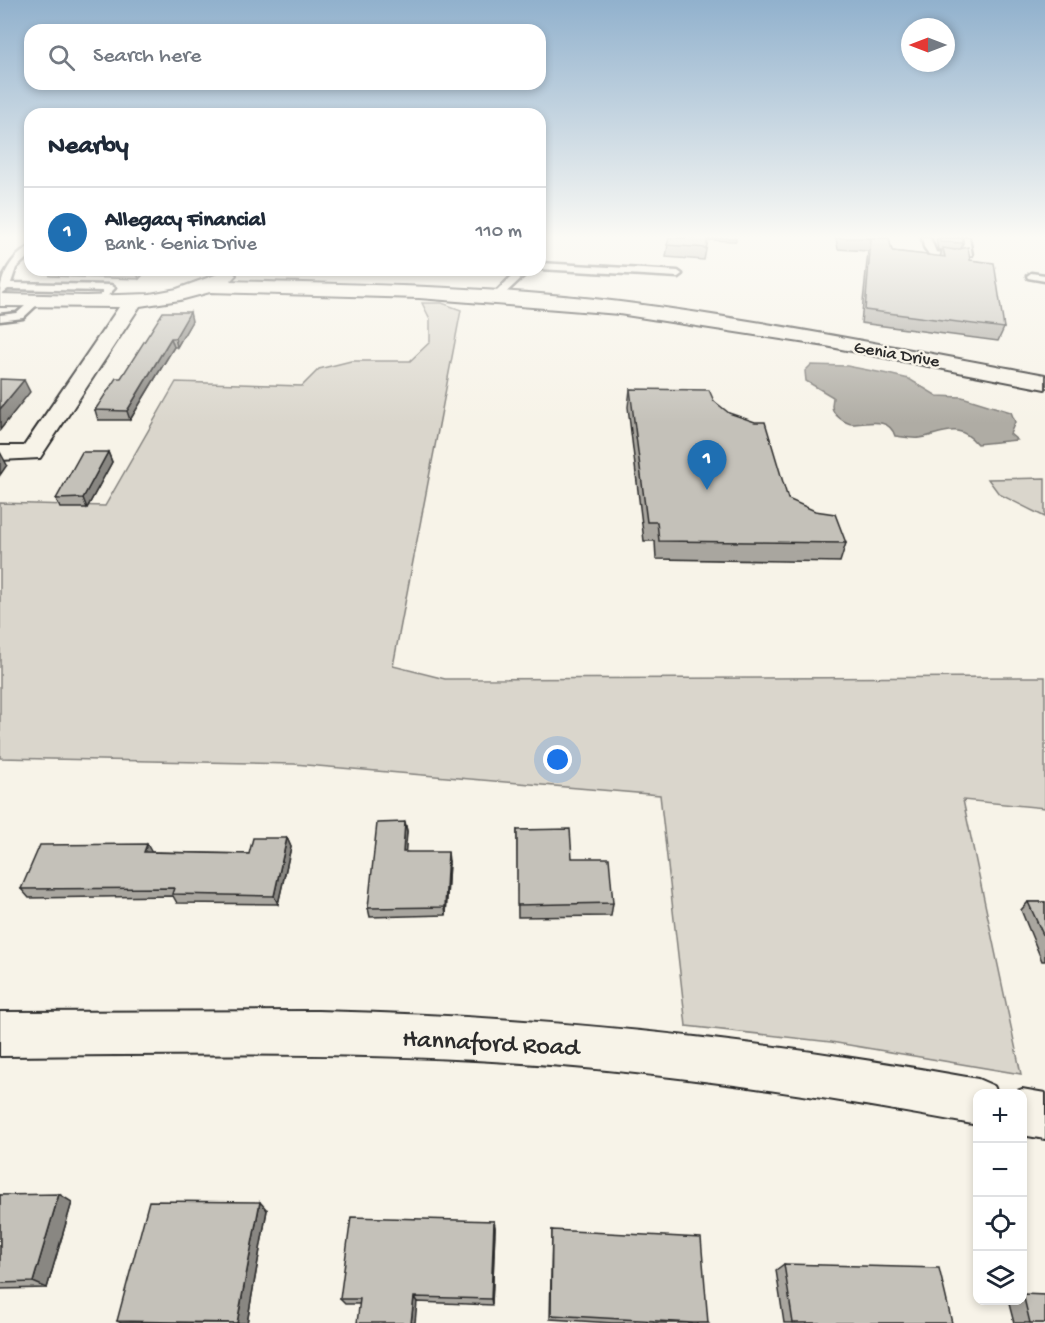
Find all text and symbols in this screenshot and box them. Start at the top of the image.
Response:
north arrow [901,18,955,72]
search box [24,24,546,90]
icon: search [45,41,78,74]
text: Search here [93,44,201,70]
text: Nearby [48,132,129,163]
text: Allegacy Financial [105,208,266,234]
text: 1 [63,221,72,244]
text: 110 m [476,221,522,244]
text: Bank · Genia Drive [105,234,257,257]
street label: Genia Drive [852,338,942,373]
pin: 1 [688,440,726,490]
your location [543,745,572,774]
street label: Hannaford Road [401,1025,582,1066]
map controls [973,1089,1027,1305]
button: + [973,1089,1027,1143]
button: − [973,1143,1027,1197]
button: locate [973,1197,1027,1251]
button: layers [973,1251,1027,1305]

